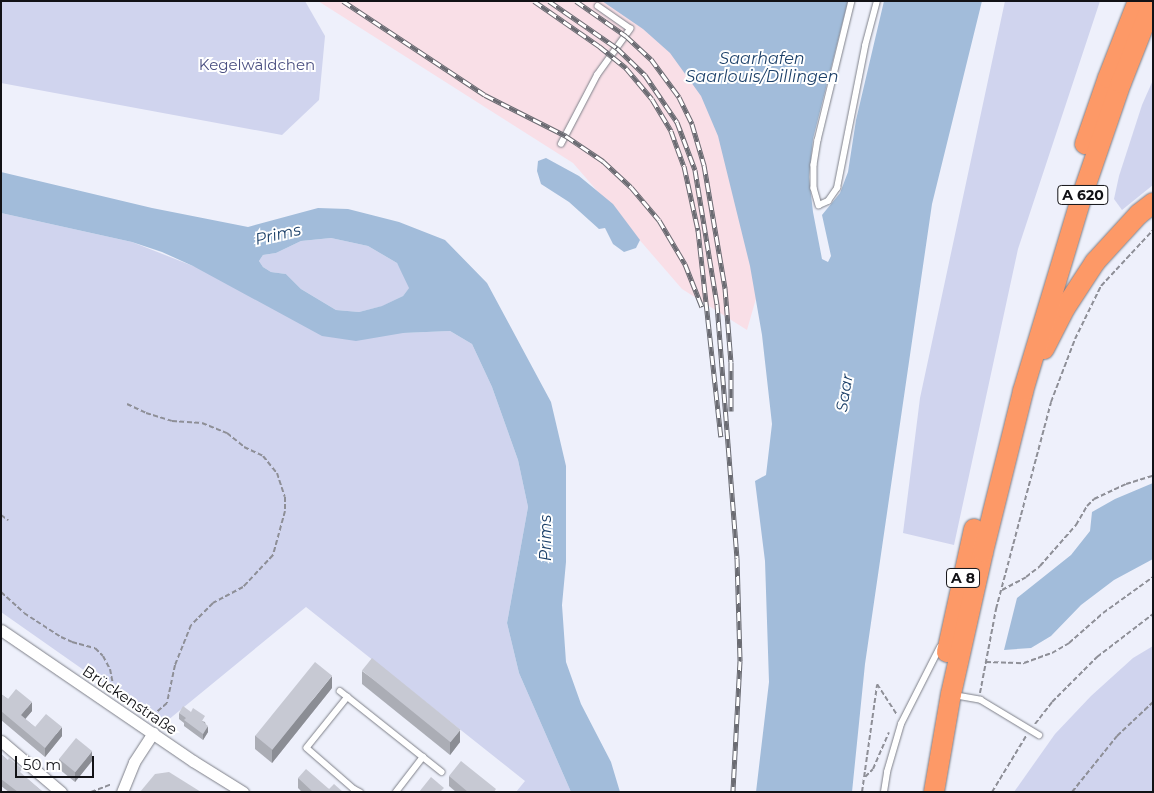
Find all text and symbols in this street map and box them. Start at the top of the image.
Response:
water label: Saarhafen Saarlouis/Dillingen [685,49,839,87]
park label: Kegelwäldchen [199,56,315,74]
road number: A 620 [1057,184,1109,206]
water label: Prims [253,220,303,250]
water label: Saar [833,373,857,413]
water label: Prims [536,515,556,561]
road number: A 8 [946,566,980,590]
street label: Brückenstraße [79,662,181,738]
scale bar [18,746,96,778]
text: 50 m [23,755,61,774]

